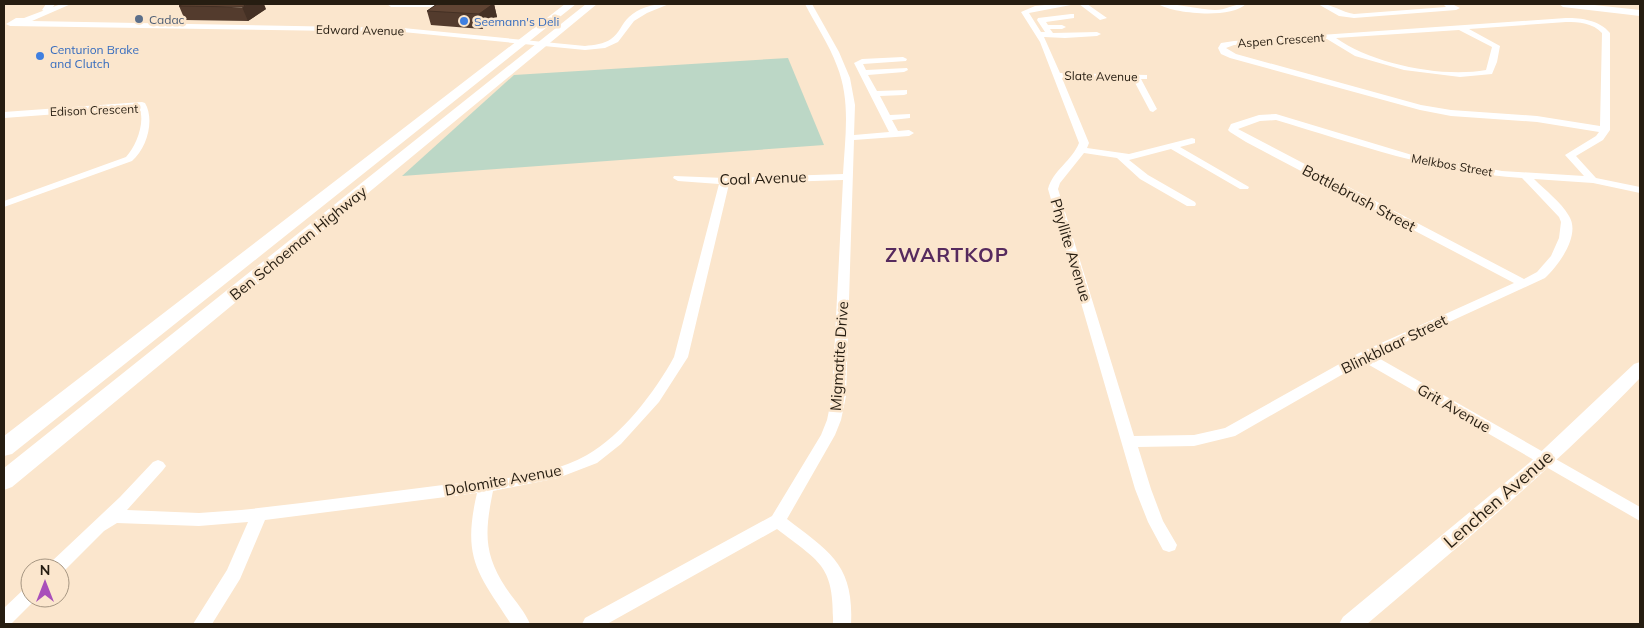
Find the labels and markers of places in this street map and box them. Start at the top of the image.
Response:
place label: Cadac [149,12,185,27]
marker: Cadac [133,13,145,25]
place label: Seemann's Deli [474,14,559,29]
marker: Seemann's Deli [458,15,470,27]
place label: Centurion Brake and Clutch [50,42,139,71]
marker: Centurion Brake and Clutch [34,50,46,62]

